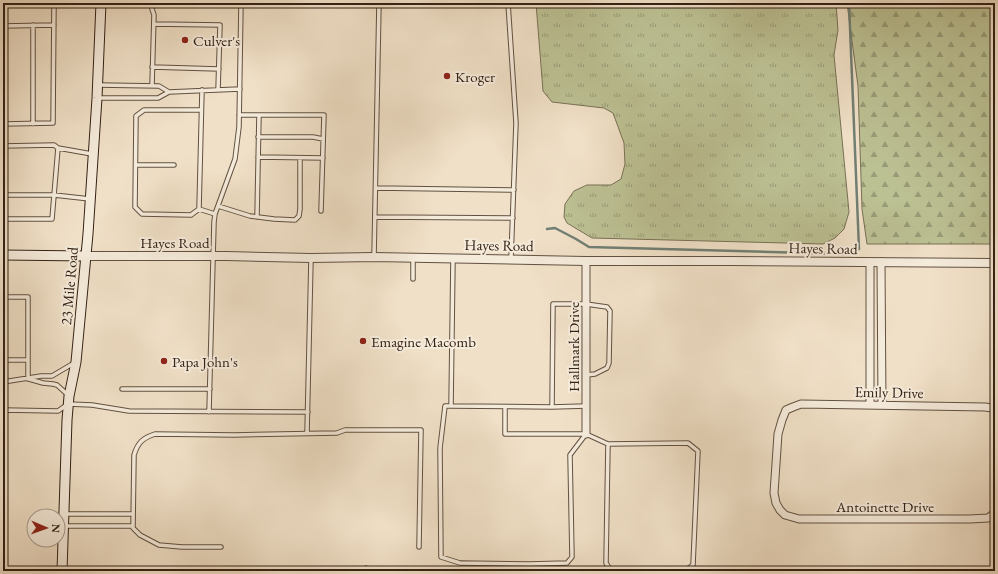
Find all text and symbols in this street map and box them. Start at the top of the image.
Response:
place label: Culver's [193,31,240,50]
marker: Culver's [180,35,190,45]
place label: Kroger [455,67,495,86]
marker: Kroger [442,71,452,81]
street label: Hayes Road [140,233,210,252]
street label: Hayes Road [464,235,534,255]
street label: Hayes Road [788,238,858,258]
street label: 23 Mile Road [56,246,82,326]
street label: Hallmark Drive [564,302,583,392]
place label: Emagine Macomb [371,332,476,351]
marker: Emagine Macomb [358,336,368,346]
place label: Papa John's [172,352,238,371]
marker: Papa John's [159,356,169,366]
street label: Emily Drive [854,382,924,402]
street label: Antoinette Drive [835,497,934,516]
north arrow [26,508,66,548]
text: N [49,524,63,533]

